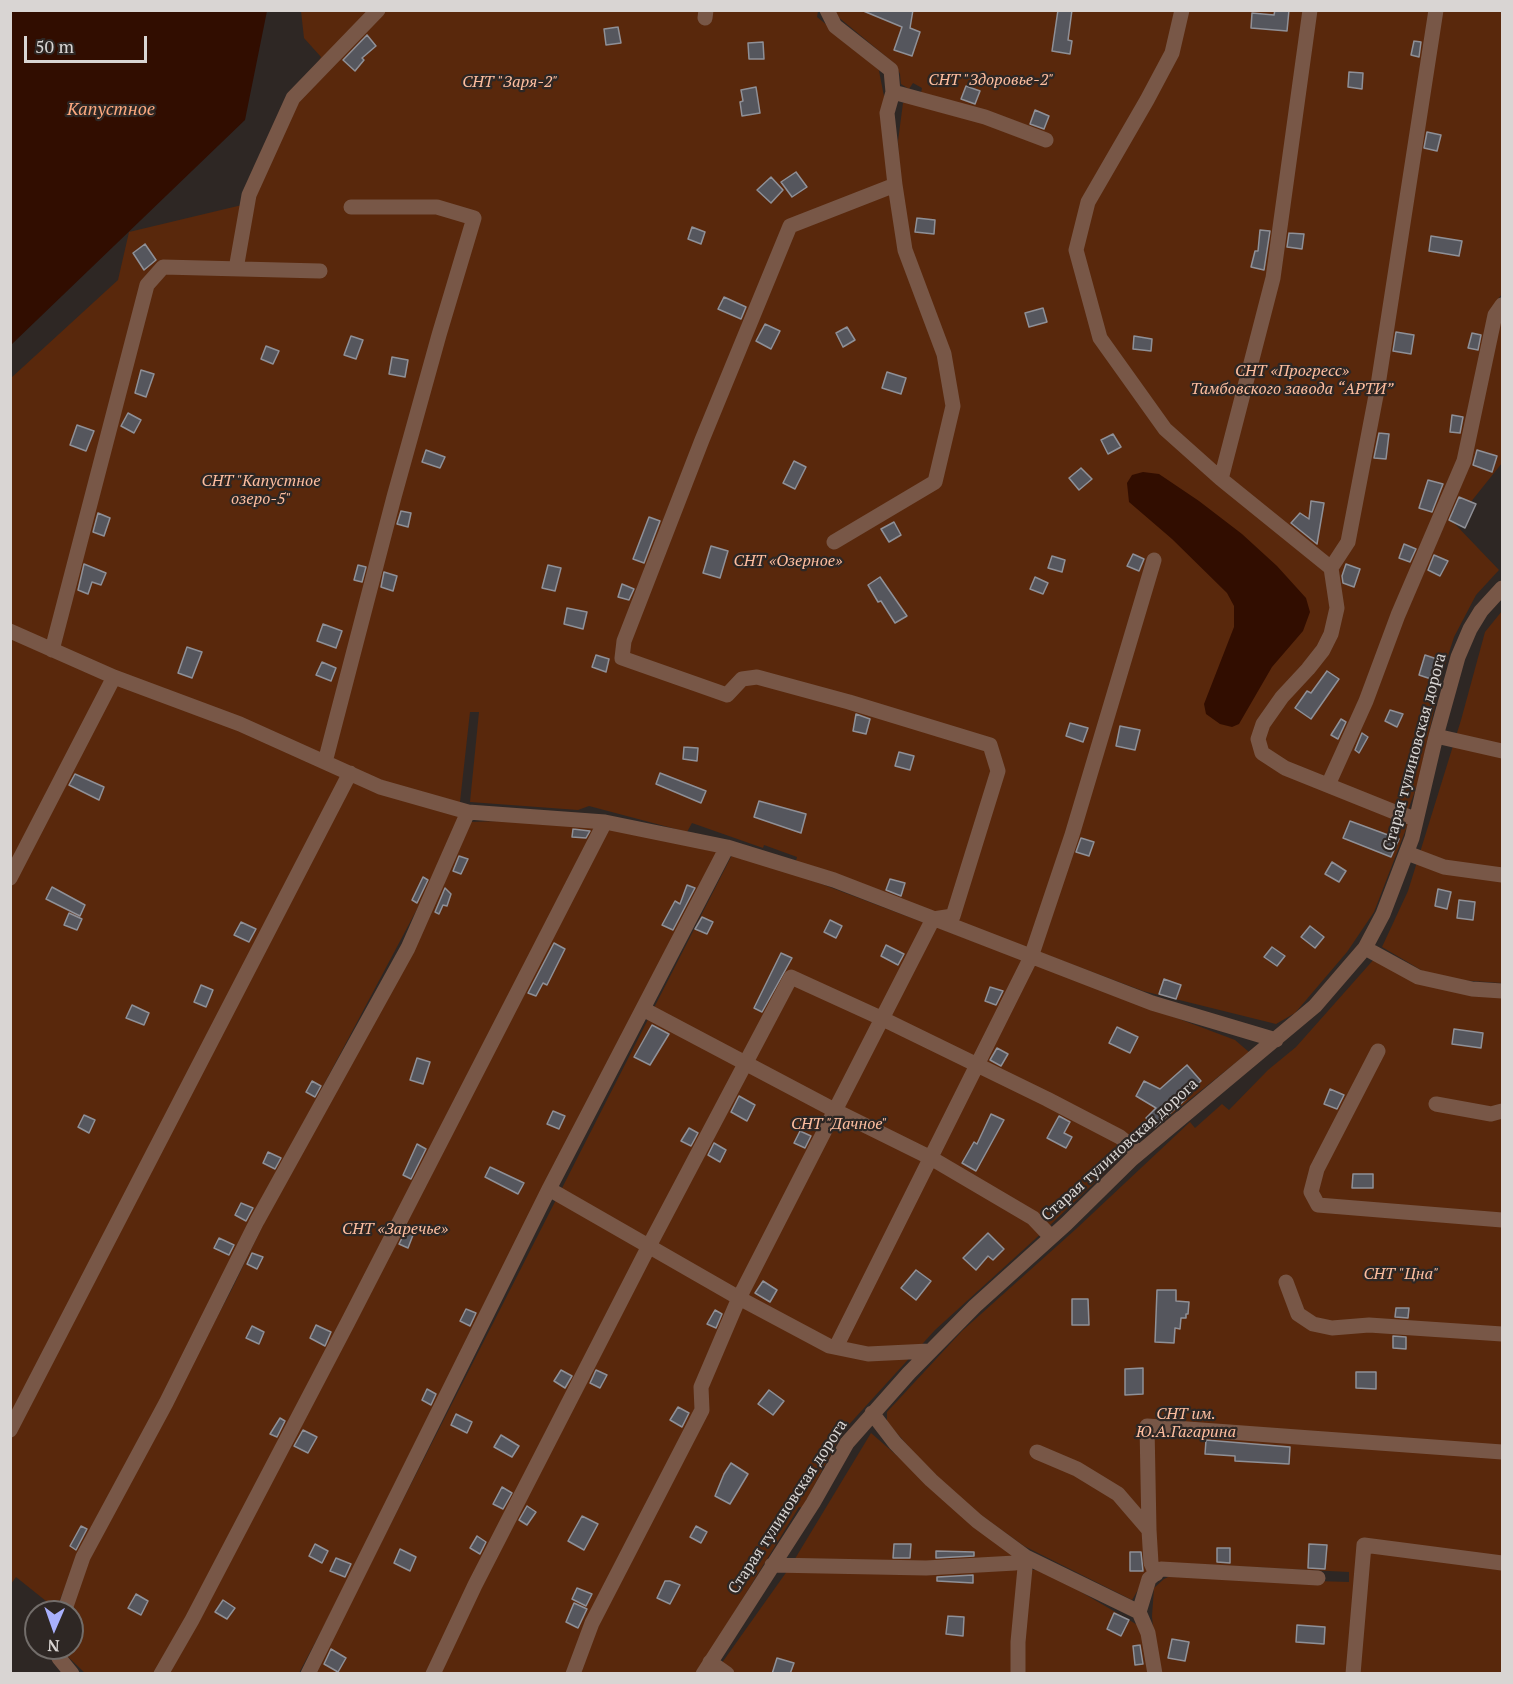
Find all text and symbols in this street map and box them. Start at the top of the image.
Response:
scale bar [27,24,150,62]
text: 50 m [35,34,74,58]
park label: СНТ "Здоровье-2" [928,70,1054,90]
park label: СНТ "Заря-2" [462,72,558,92]
water label: Капустное [67,99,155,121]
park label: СНТ «Прогресс» Тамбовского завода “АРТИ” [1191,361,1393,399]
park label: СНТ "Капустное озеро-5" [201,471,321,509]
park label: СНТ «Озерное» [734,551,842,571]
street label: Старая тулиновская дорога [1379,651,1451,853]
street label: Старая тулиновская дорога [1038,1075,1202,1225]
park label: СНТ "Дачное" [791,1114,887,1134]
park label: СНТ «Заречье» [342,1219,448,1239]
park label: СНТ "Цна" [1363,1264,1439,1284]
park label: СНТ им. Ю.А.Гагарина [1136,1404,1236,1442]
street label: Старая тулиновская дорога [724,1416,852,1598]
north arrow [24,1600,84,1660]
text: N [47,1635,60,1657]

